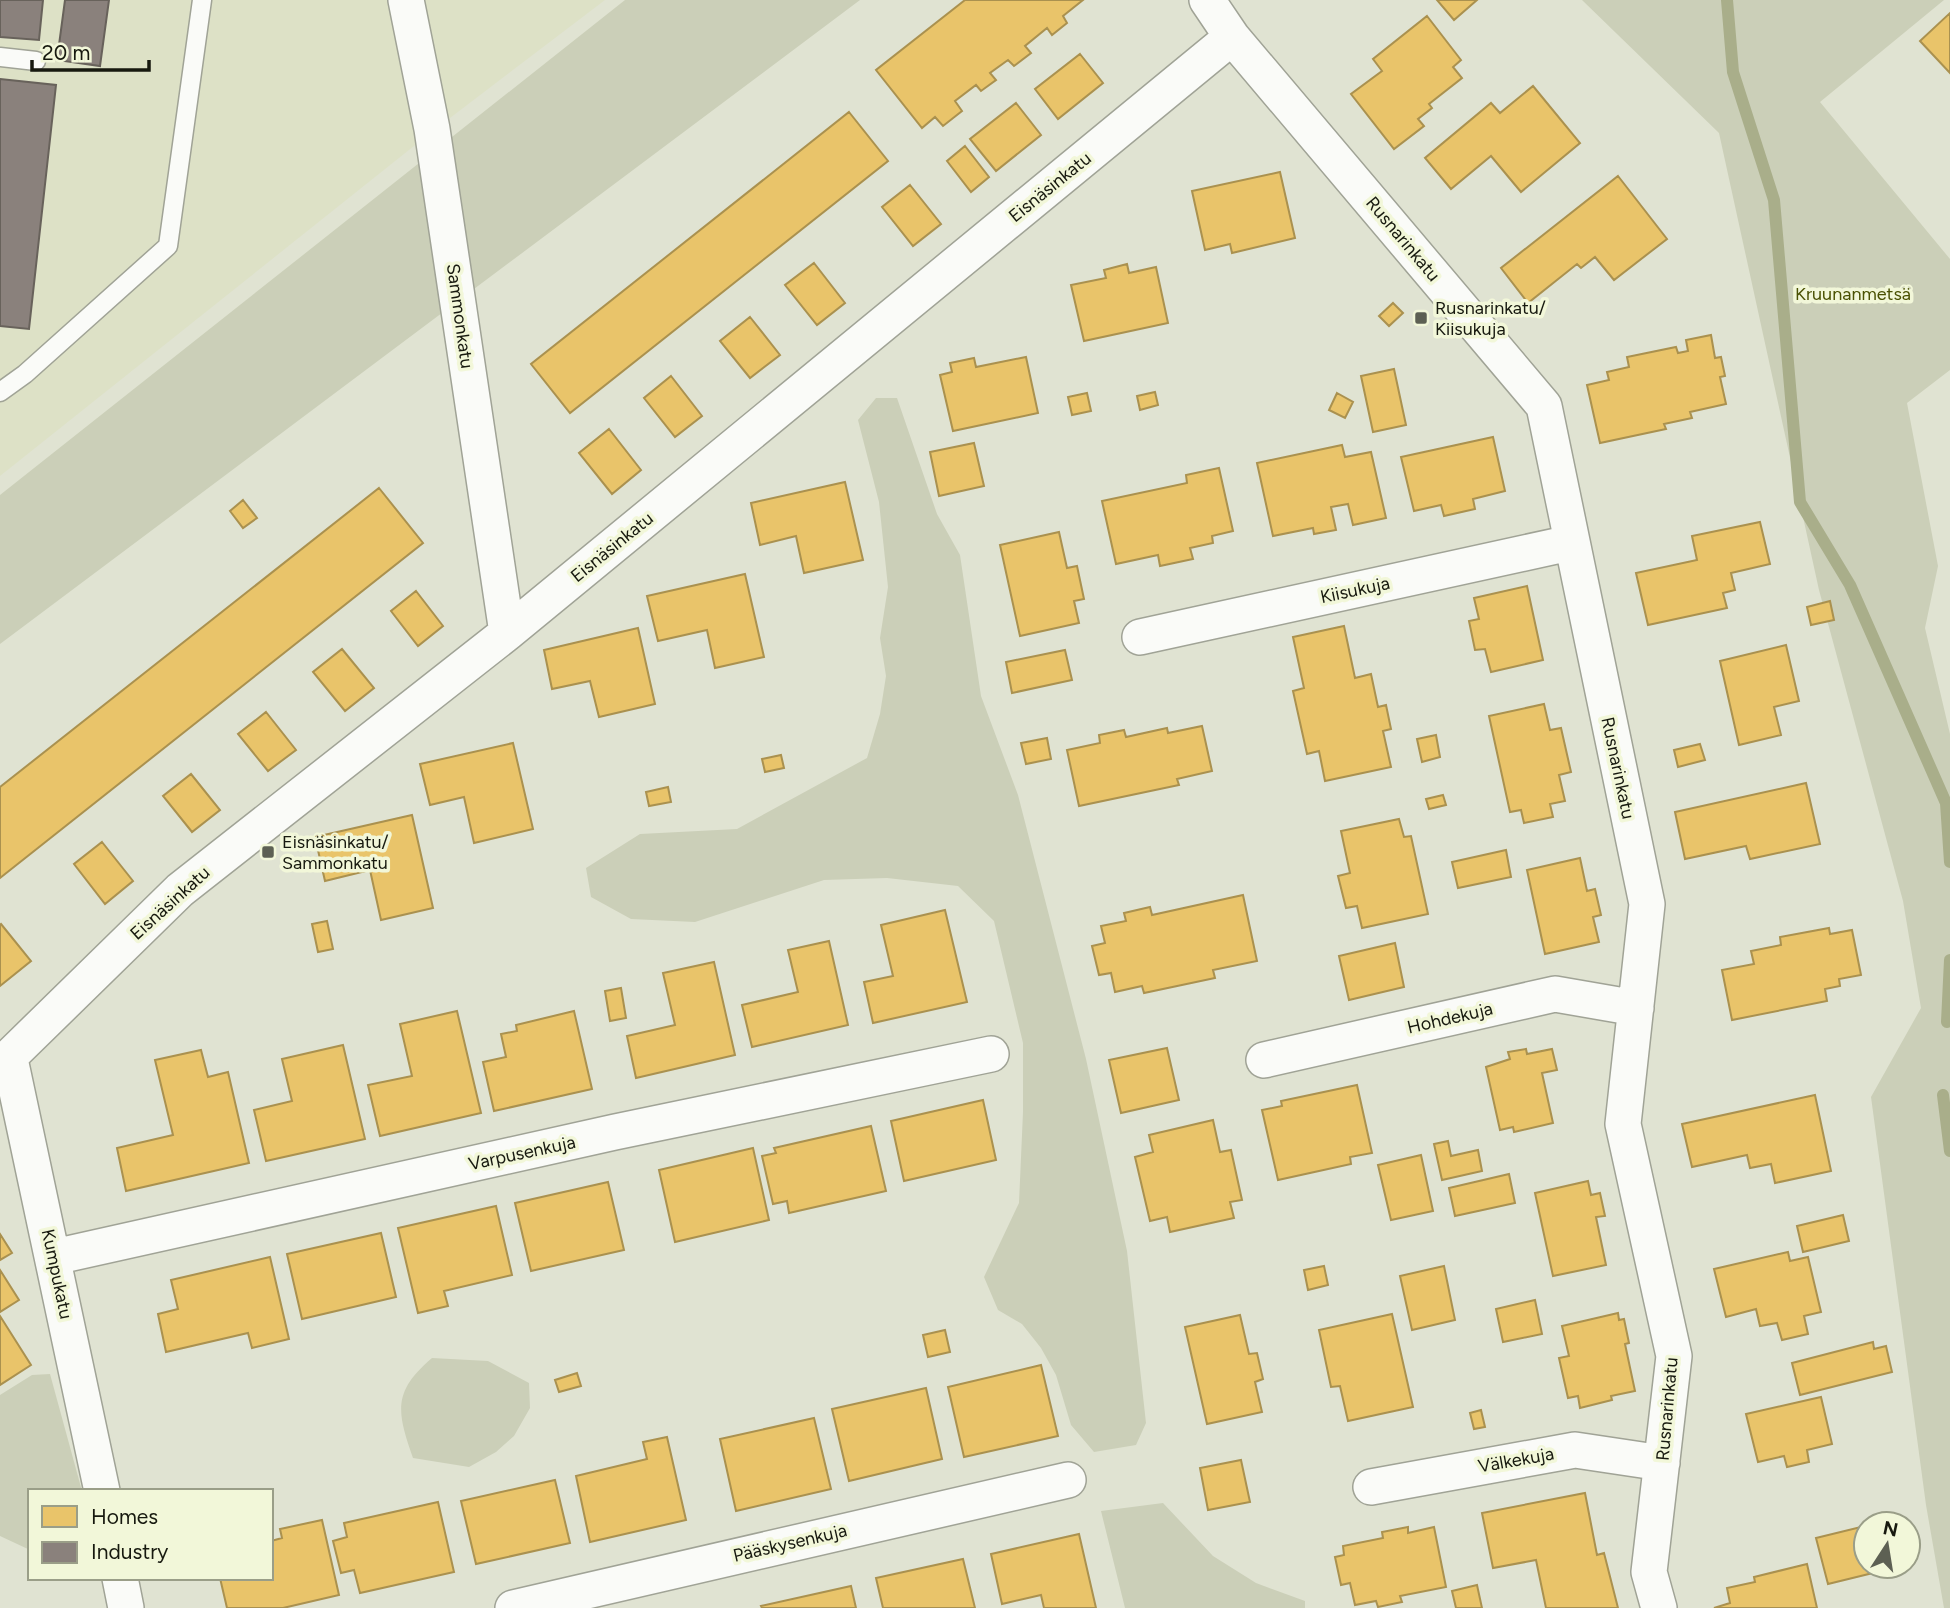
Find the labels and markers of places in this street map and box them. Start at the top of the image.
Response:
place label: Rusnarinkatu/ Kiisukuja [1435,297,1546,340]
marker: Rusnarinkatu/ Kiisukuja [1413,310,1429,326]
place label: Eisnäsinkatu/ Sammonkatu [282,831,389,874]
marker: Eisnäsinkatu/ Sammonkatu [260,844,276,860]

